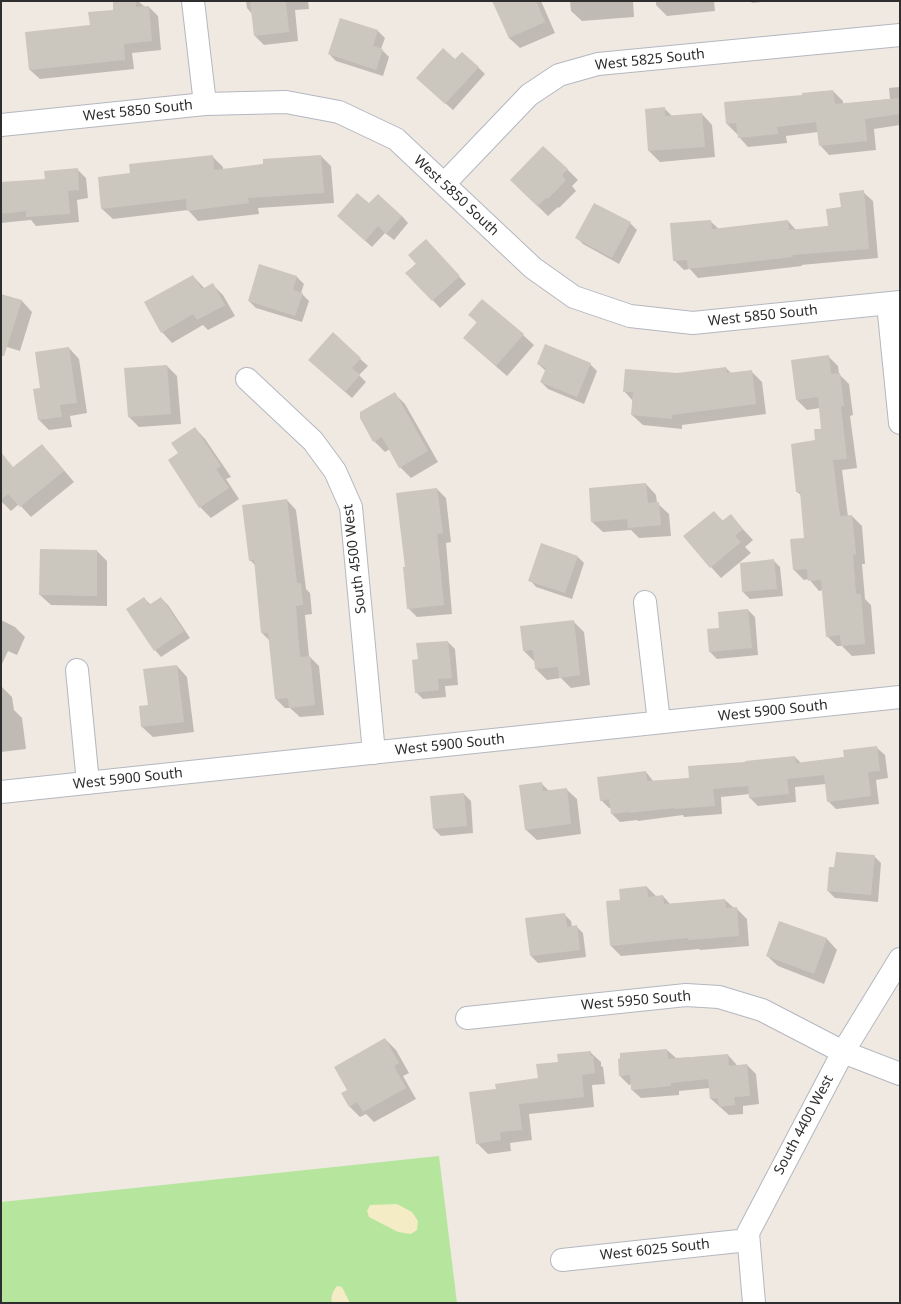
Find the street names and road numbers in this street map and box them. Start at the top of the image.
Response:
street label: West 5825 South [594,46,706,74]
street label: West 5850 South [82,97,194,125]
street label: West 5850 South [410,152,502,240]
street label: West 5850 South [707,302,819,330]
street label: South 4500 West [340,503,370,615]
street label: West 5900 South [717,697,829,725]
street label: West 5900 South [394,731,506,759]
street label: West 5900 South [72,765,184,793]
street label: West 5950 South [580,988,692,1014]
street label: South 4400 West [771,1072,837,1178]
street label: West 6025 South [599,1236,711,1264]

